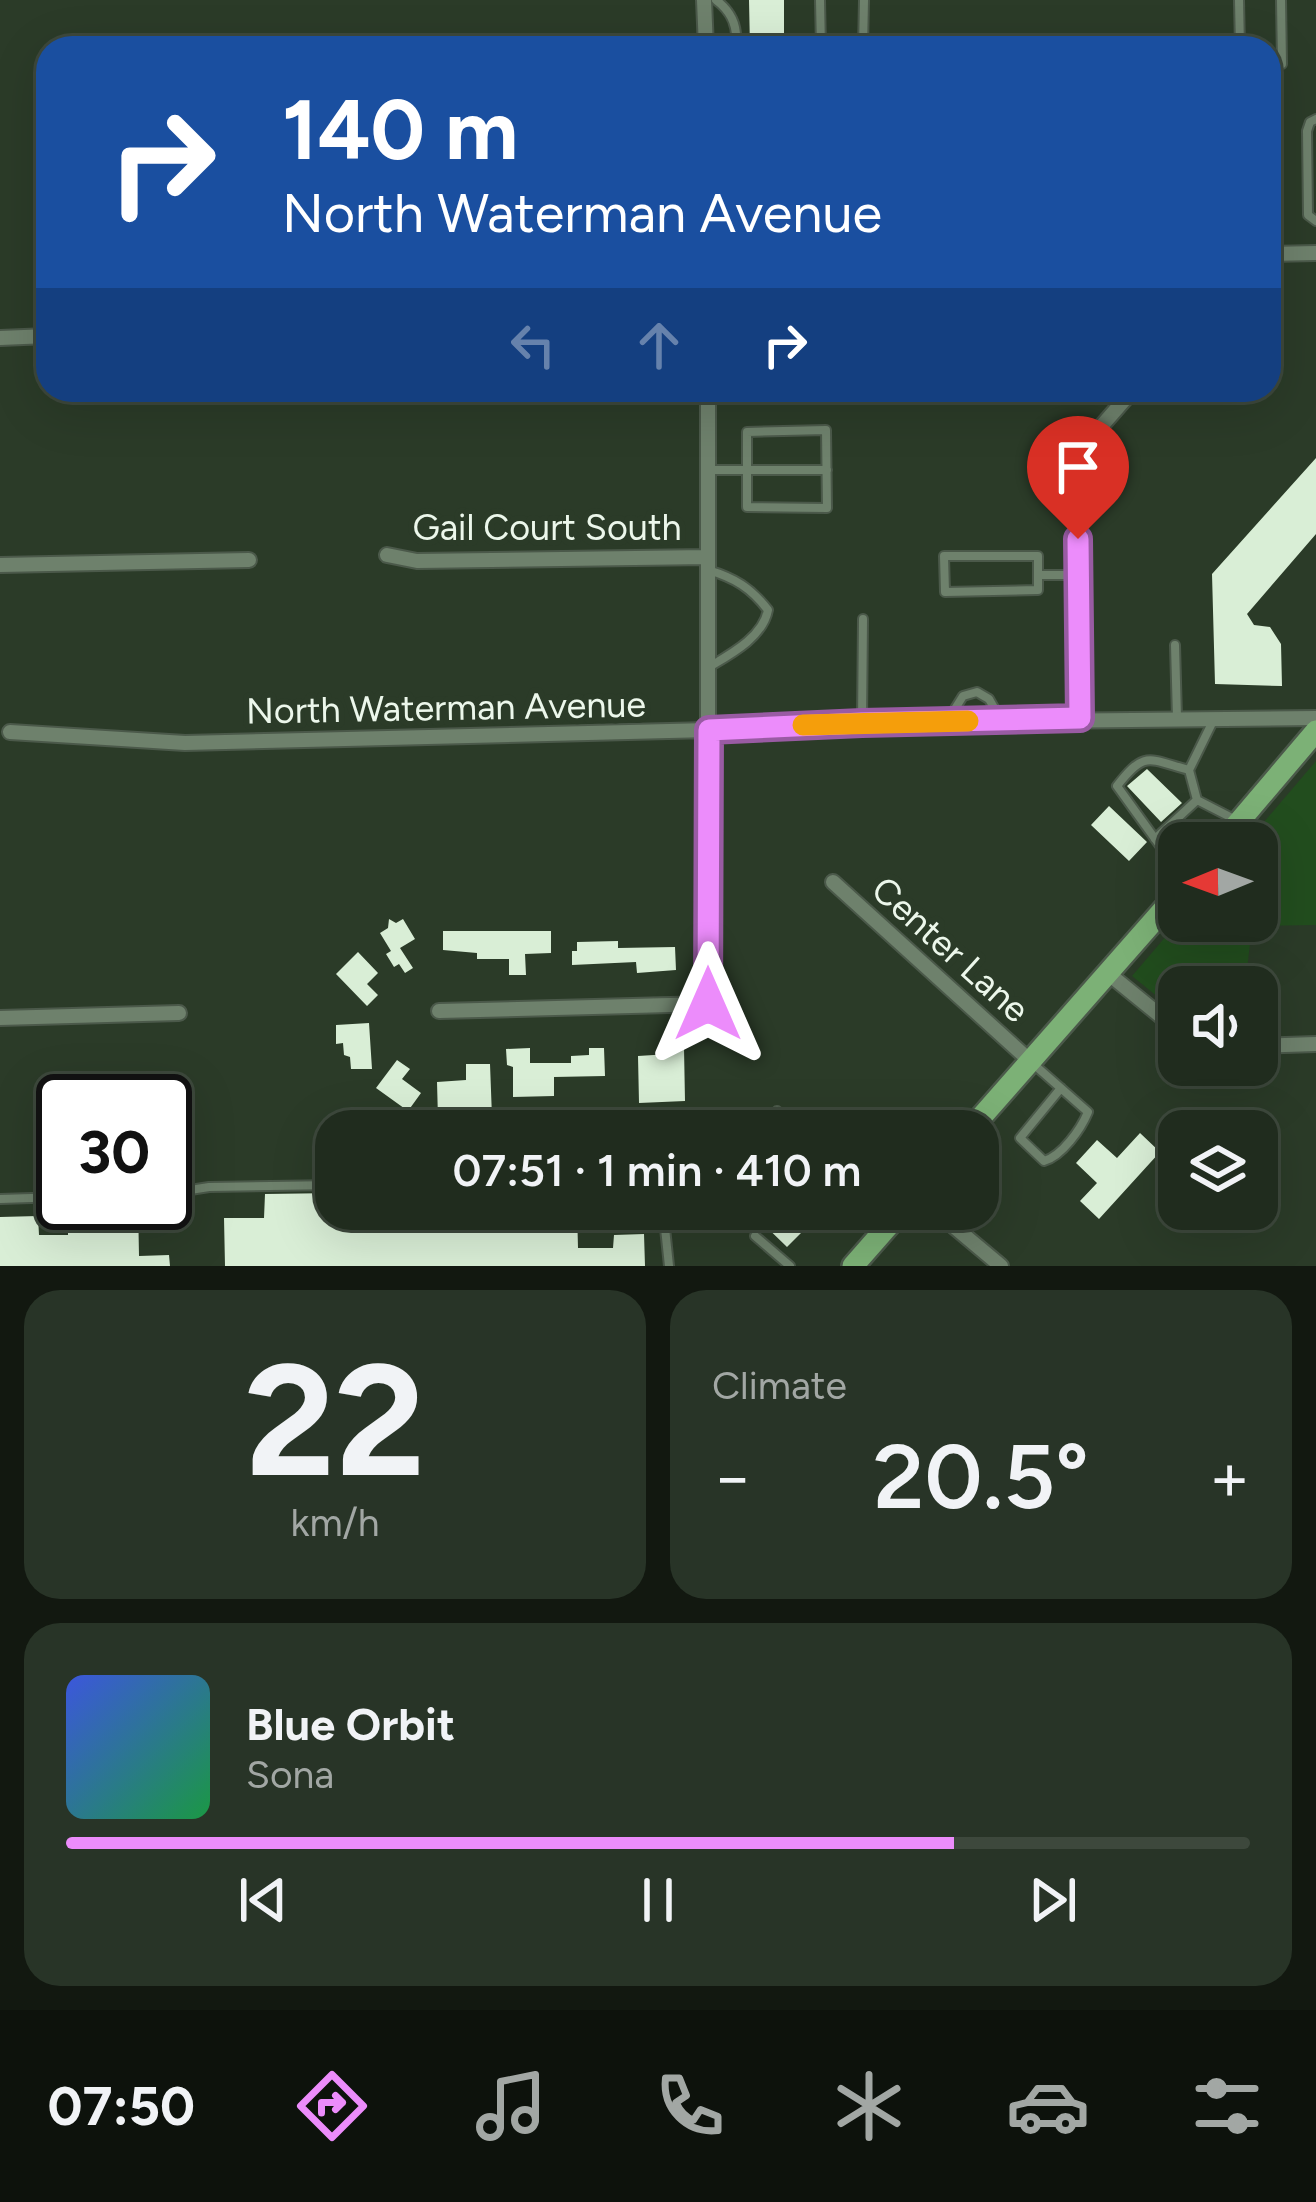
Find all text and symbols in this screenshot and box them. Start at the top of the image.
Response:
text: 140 m [282,79,518,180]
icon: right [84,84,240,240]
text: North Waterman Avenue [282,181,882,246]
icon: left [500,312,566,378]
icon: ahead [626,312,692,378]
icon: right [752,312,818,378]
pin [1027,416,1129,539]
icon: arrive [1045,434,1111,500]
street label: Gail Court South [412,506,682,549]
street label: North Waterman Avenue [246,683,646,732]
north arrow [1158,822,1278,942]
map controls [1158,822,1278,1230]
street label: Center Lane [863,868,1038,1031]
position arrow [645,941,771,1067]
button: sound [1158,966,1278,1086]
speed limit sign: 30 [36,1074,192,1230]
button: layers [1158,1110,1278,1230]
text: 07:51 · 1 min · 410 m [453,1143,861,1197]
text: 22 [245,1327,425,1514]
text: Climate [712,1362,847,1409]
text: 20.5° [873,1422,1089,1531]
text: − [712,1437,753,1517]
text: + [1209,1437,1250,1517]
text: km/h [290,1499,380,1546]
text: Blue Orbit [246,1697,455,1751]
text: Sona [246,1751,334,1798]
icon: previous [230,1867,296,1933]
icon: pause [625,1867,691,1933]
icon: next [1020,1867,1086,1933]
icon: directions [290,2064,374,2148]
icon: music [469,2064,553,2148]
icon: phone [648,2064,732,2148]
icon: climate [827,2064,911,2148]
icon: car [1006,2064,1090,2148]
icon: filters [1185,2064,1269,2148]
text: 07:50 [47,2074,195,2139]

